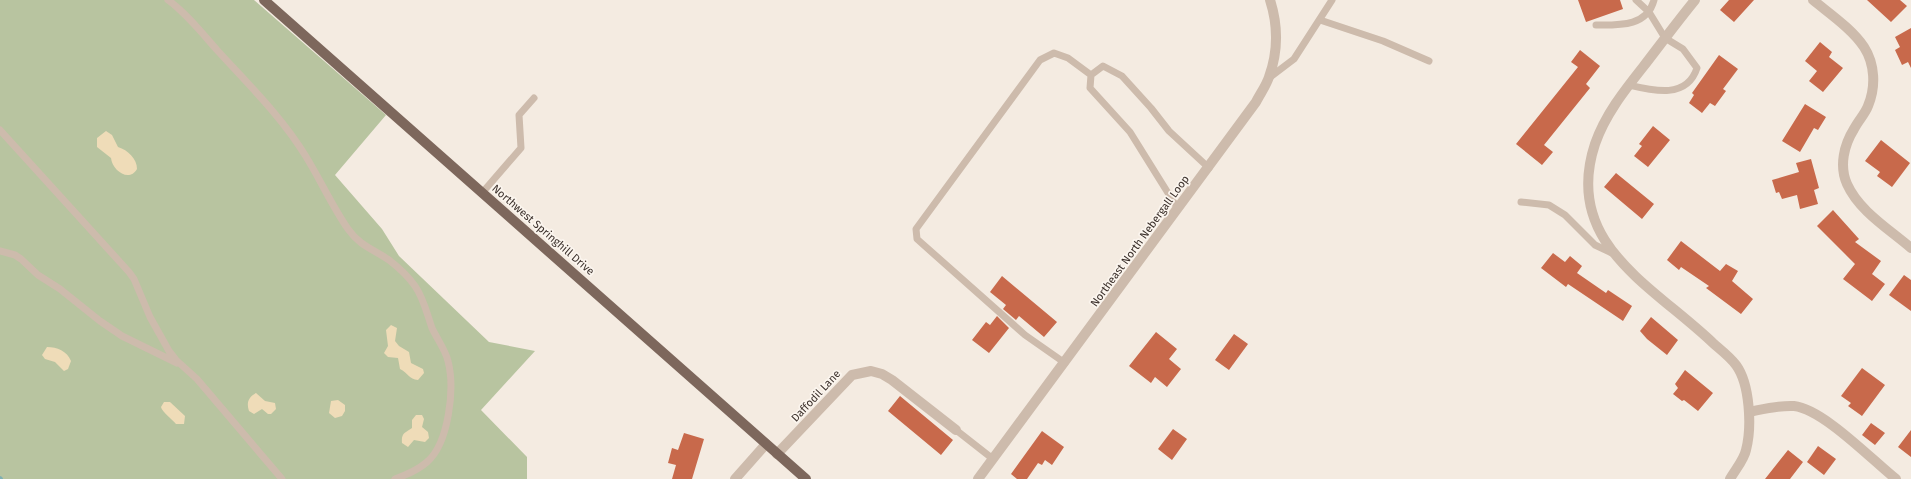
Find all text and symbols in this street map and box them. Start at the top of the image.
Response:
street label: Northeast North Nebergall Loop [1088,173,1192,309]
street label: Northwest Springhill Drive [489,182,597,278]
street label: Daffodil Lane [789,367,843,425]

